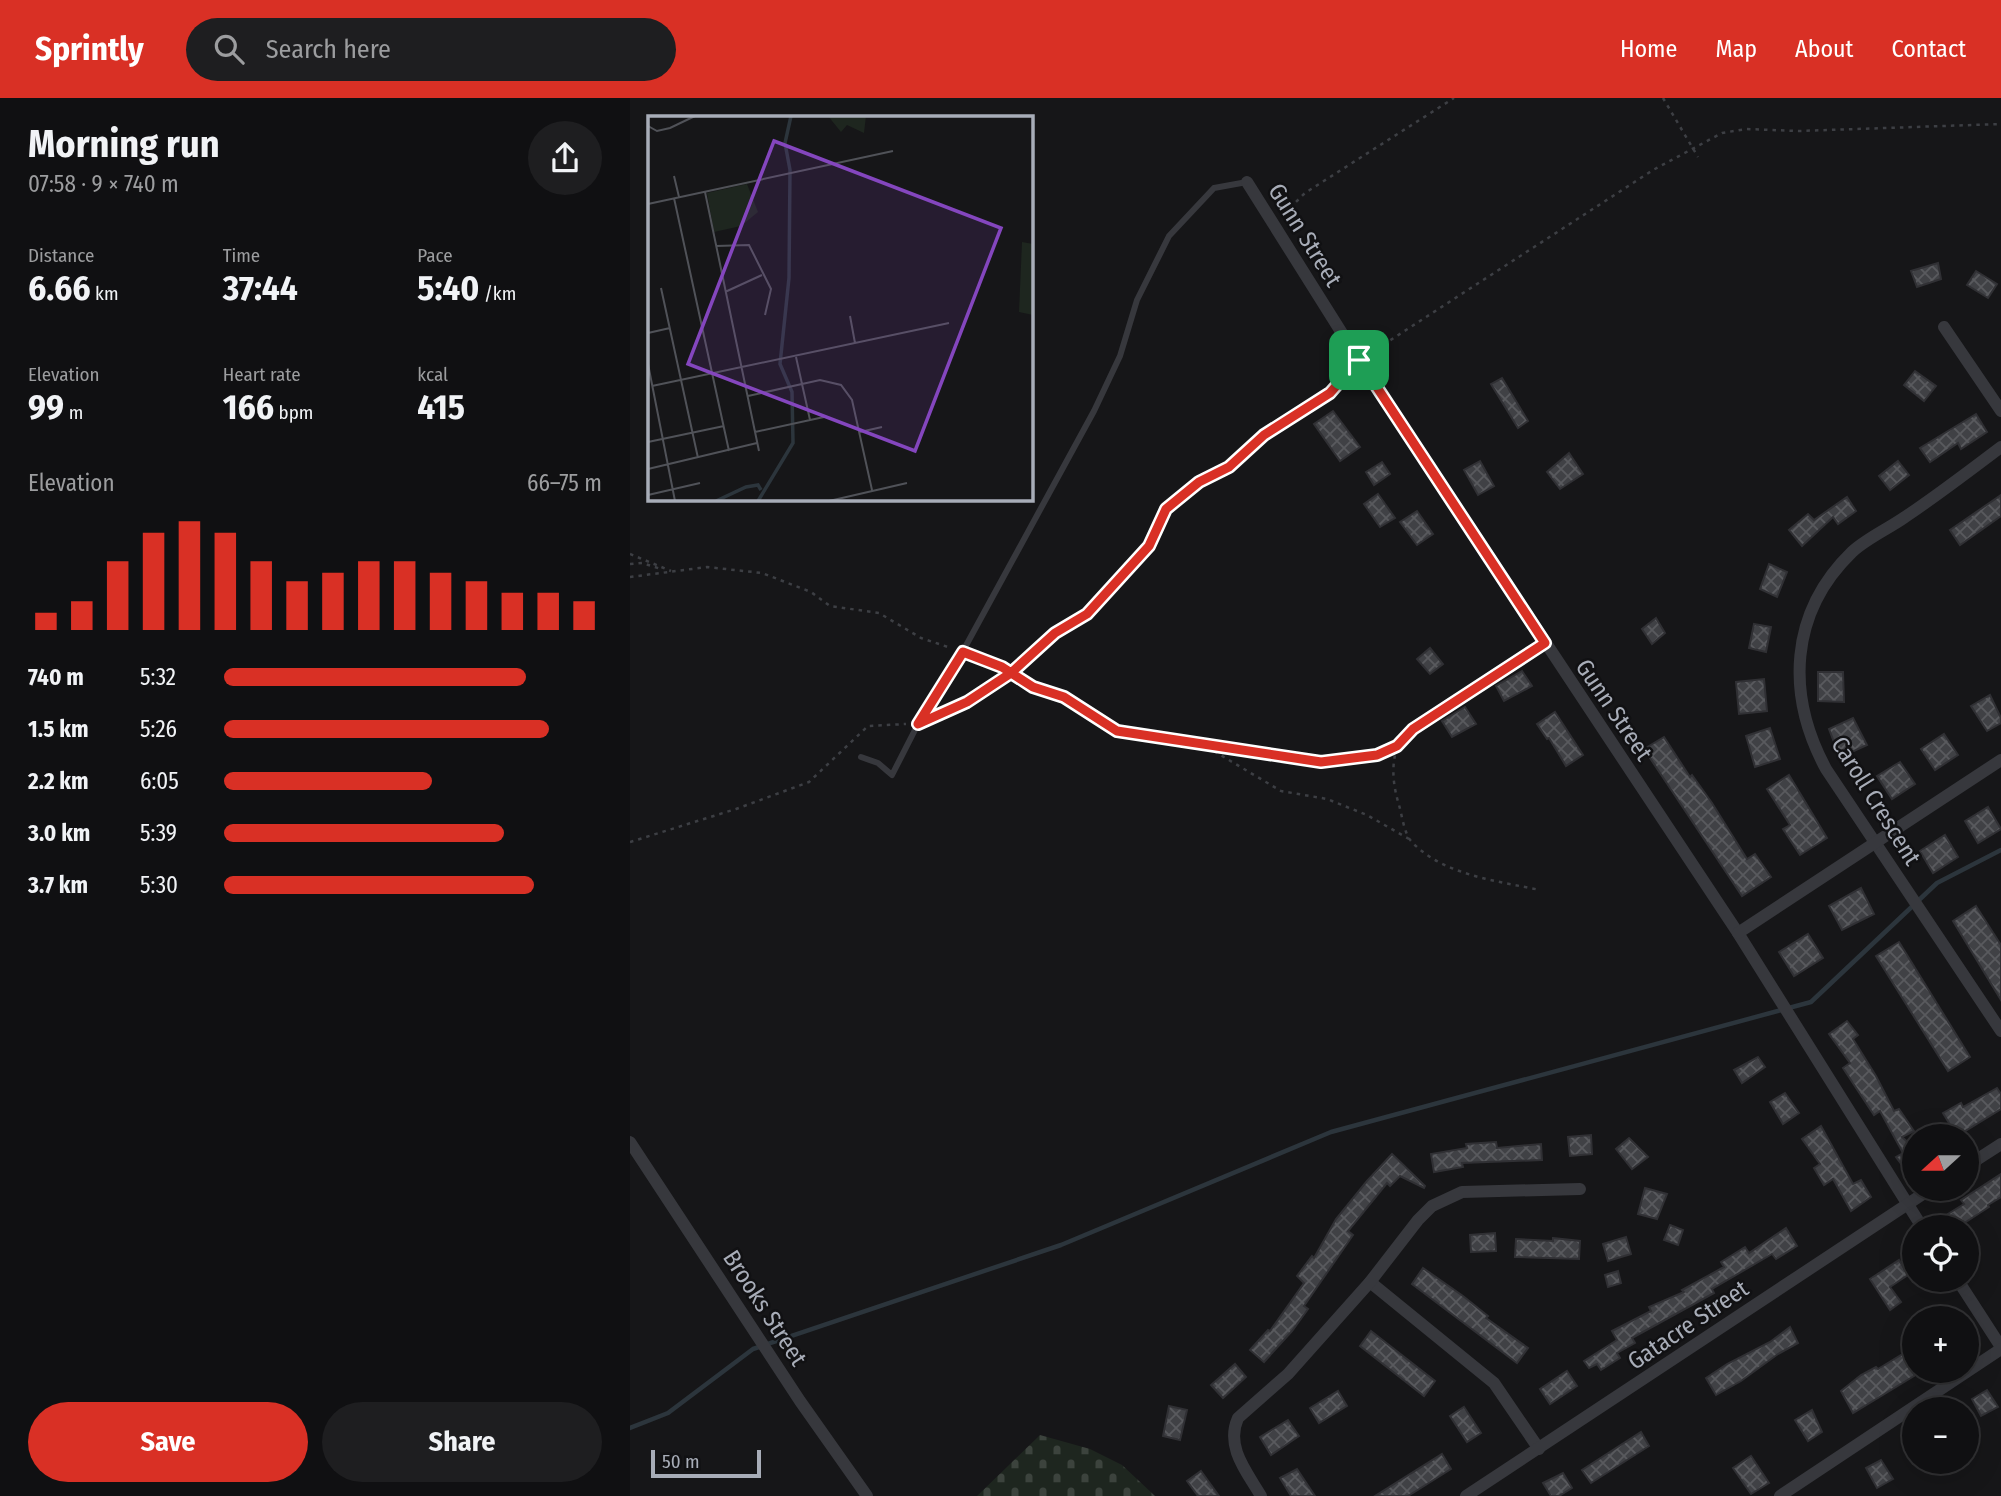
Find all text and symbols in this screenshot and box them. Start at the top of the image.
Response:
search box [186,18,676,81]
text: Sprintly [35,29,144,69]
icon: search [210,30,248,68]
text: Search here [266,34,391,65]
text: Home [1620,35,1677,63]
text: Map [1715,35,1757,63]
text: About [1795,35,1853,63]
text: Contact [1891,35,1966,63]
inset map [648,116,1032,500]
text: Morning run [28,121,220,167]
button: share [528,121,602,195]
text: 07:58 · 9 × 740 m [28,170,179,198]
street label: Gunn Street [1262,178,1348,292]
text: Distance [28,244,95,267]
text: Time [223,244,260,267]
text: Pace [417,244,453,267]
text: 6.66 [28,267,91,309]
text: 37:44 [223,267,298,309]
text: 5:40 [417,267,479,309]
text: km [91,282,119,305]
text: /km [479,282,516,305]
pin [1329,330,1389,390]
icon: arrive [1340,341,1378,379]
text: Elevation [28,363,100,386]
text: Heart rate [223,363,301,386]
text: kcal [417,363,448,386]
text: 99 [28,386,64,428]
text: 166 [223,386,274,428]
text: 415 [417,386,465,428]
text: m [64,401,83,424]
text: bpm [274,401,313,424]
text: Elevation [28,469,115,497]
text: 66–75 m [527,469,602,497]
street label: Gunn Street [1570,654,1658,766]
text: 740 m [28,663,84,691]
text: 5:32 [140,663,176,691]
text: 1.5 km [28,715,89,743]
text: 5:26 [140,715,177,743]
street label: Caroll Crescent [1825,732,1927,871]
text: 2.2 km [28,767,89,795]
text: 6:05 [140,767,179,795]
text: 3.0 km [28,819,90,847]
text: 5:39 [140,819,177,847]
text: 3.7 km [28,871,88,899]
text: 5:30 [140,871,178,899]
north arrow [1902,1124,1979,1200]
map controls [1902,1124,1979,1474]
button: locate [1902,1215,1979,1292]
street label: Brooks Street [717,1245,813,1371]
street label: Gatacre Street [1622,1274,1754,1376]
button: + [1902,1306,1979,1383]
button: − [1902,1397,1979,1474]
button: Save [28,1402,308,1482]
button: Share [322,1402,602,1482]
scale bar [651,1447,761,1479]
text: 50 m [662,1450,700,1473]

